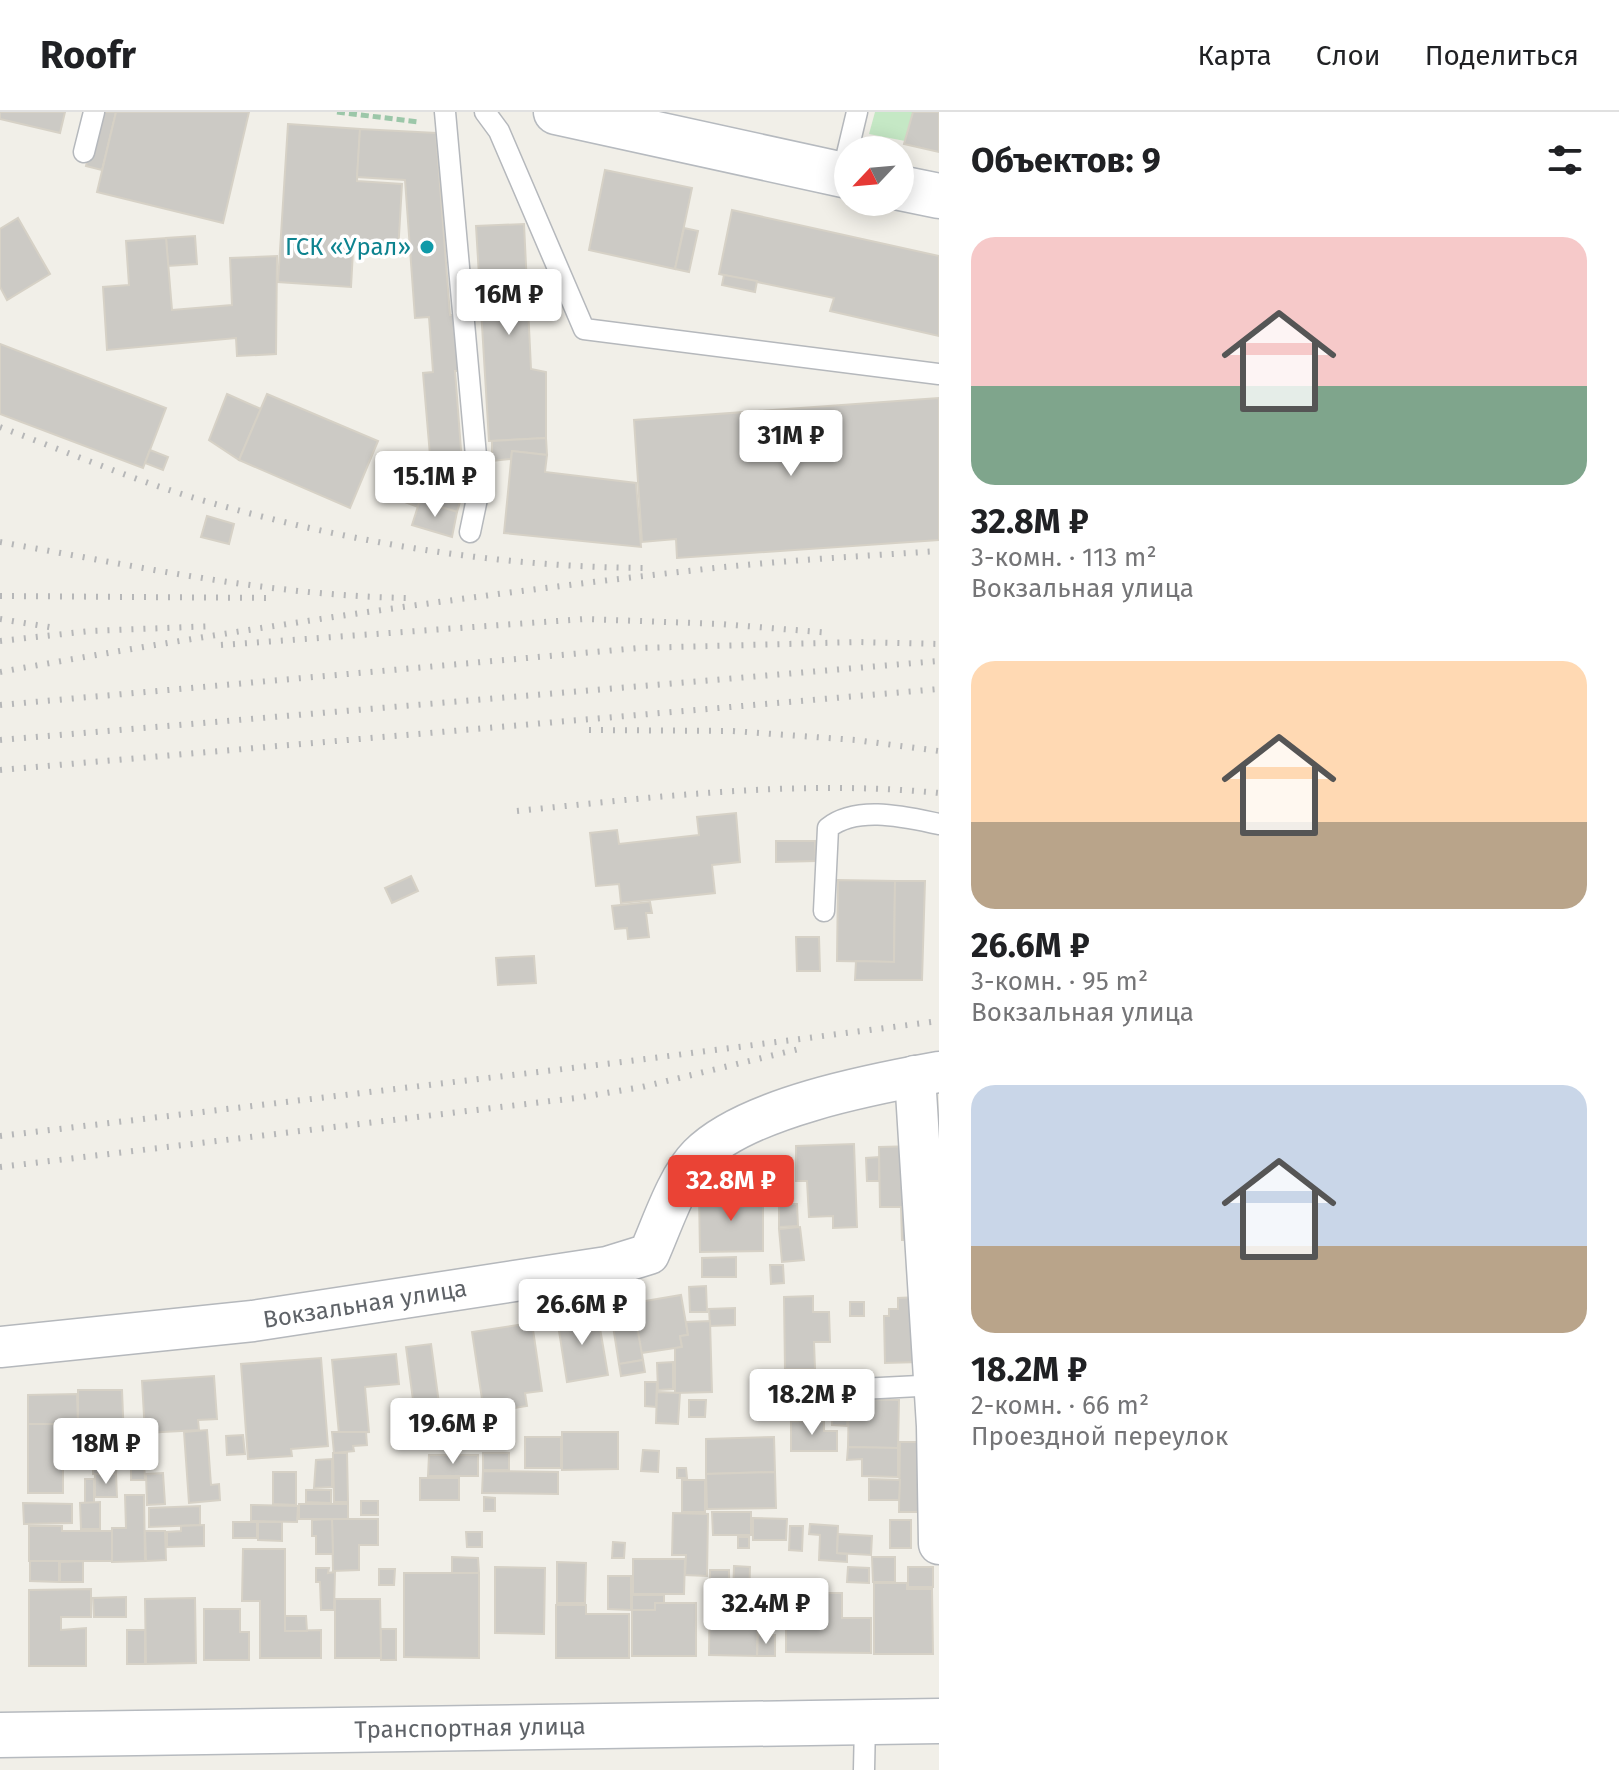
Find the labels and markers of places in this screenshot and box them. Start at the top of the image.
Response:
place label: ГСК «Урал» [285,233,411,261]
marker: ГСК «Урал» [418,238,436,256]
pin: 16M ₽ [453,269,565,337]
pin: 31M ₽ [735,410,847,478]
pin: 15.1M ₽ [361,451,509,519]
pin: 32.8M ₽ [657,1155,805,1223]
pin: 26.6M ₽ [508,1279,656,1347]
pin: 18.2M ₽ [738,1369,886,1437]
pin: 19.6M ₽ [379,1398,527,1466]
pin: 18M ₽ [50,1418,162,1486]
pin: 32.4M ₽ [692,1578,840,1646]

